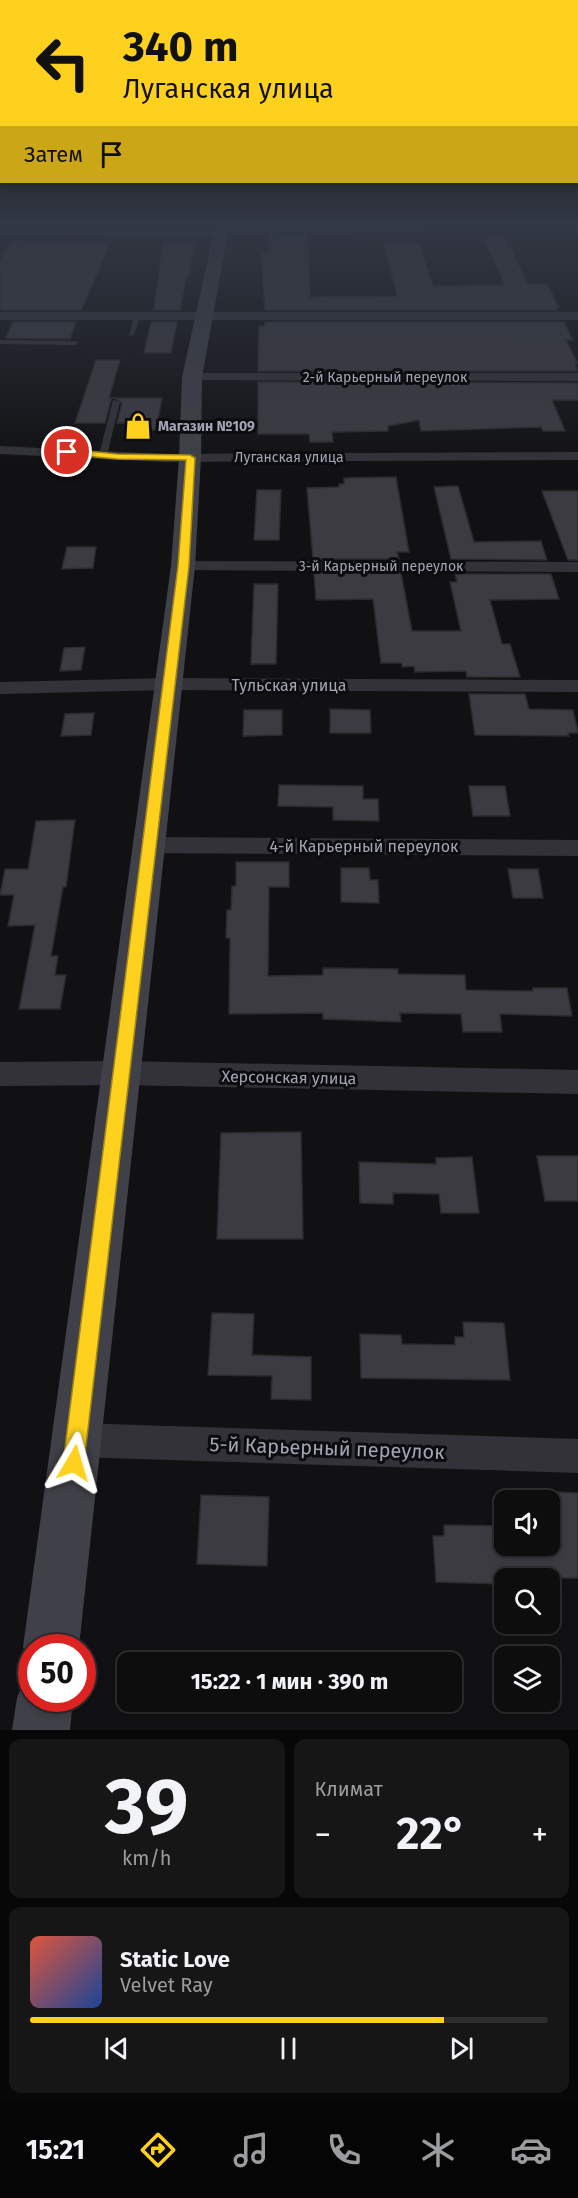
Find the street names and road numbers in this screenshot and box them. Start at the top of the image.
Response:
street label: 2-й Карьерный переулок [303,369,468,386]
street label: Луганская улица [234,449,344,466]
street label: 3-й Карьерный переулок [299,558,464,575]
street label: Тульская улица [232,676,346,695]
street label: 4-й Карьерный переулок [270,837,459,856]
street label: Херсонская улица [221,1067,357,1088]
street label: 5-й Карьерный переулок [209,1432,446,1464]

